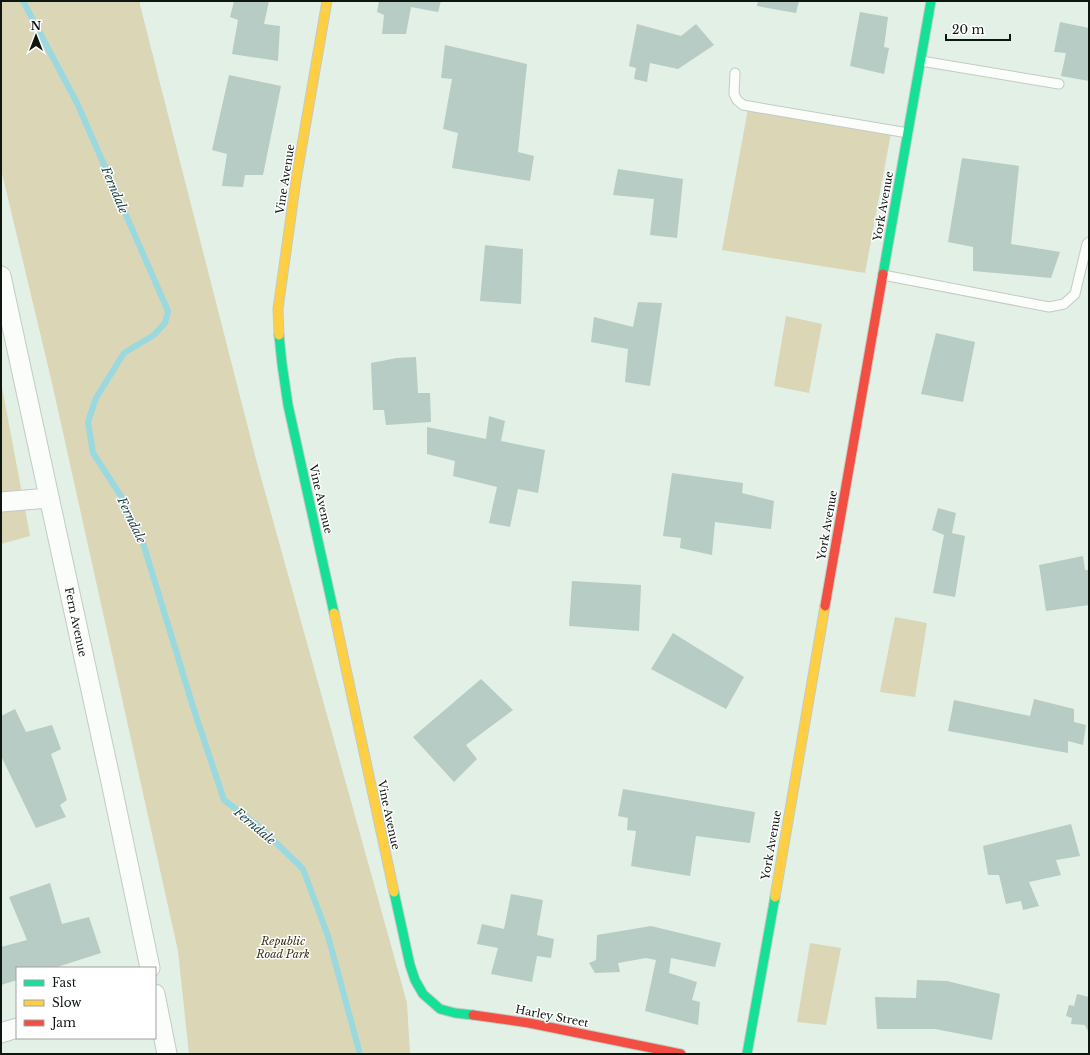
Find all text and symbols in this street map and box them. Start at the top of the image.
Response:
north arrow [16,16,56,56]
scale bar [946,16,1010,42]
text: N [31,19,42,33]
text: 20 m [952,22,984,37]
street label: Vine Avenue [272,143,297,216]
water label: Ferndale [98,163,132,216]
street label: York Avenue [870,170,896,243]
street label: Vine Avenue [306,462,336,535]
street label: York Avenue [814,489,840,562]
water label: Ferndale [114,494,150,546]
street label: Fern Avenue [62,586,90,658]
street label: Vine Avenue [375,778,403,851]
water label: Ferndale [231,804,279,848]
street label: York Avenue [758,809,784,882]
park label: Republic Road Park [255,934,310,961]
legend [16,967,156,1039]
text: Fast [52,975,77,990]
text: Slow [52,995,82,1010]
street label: Harley Street [514,1002,591,1030]
text: Jam [50,1015,76,1030]

